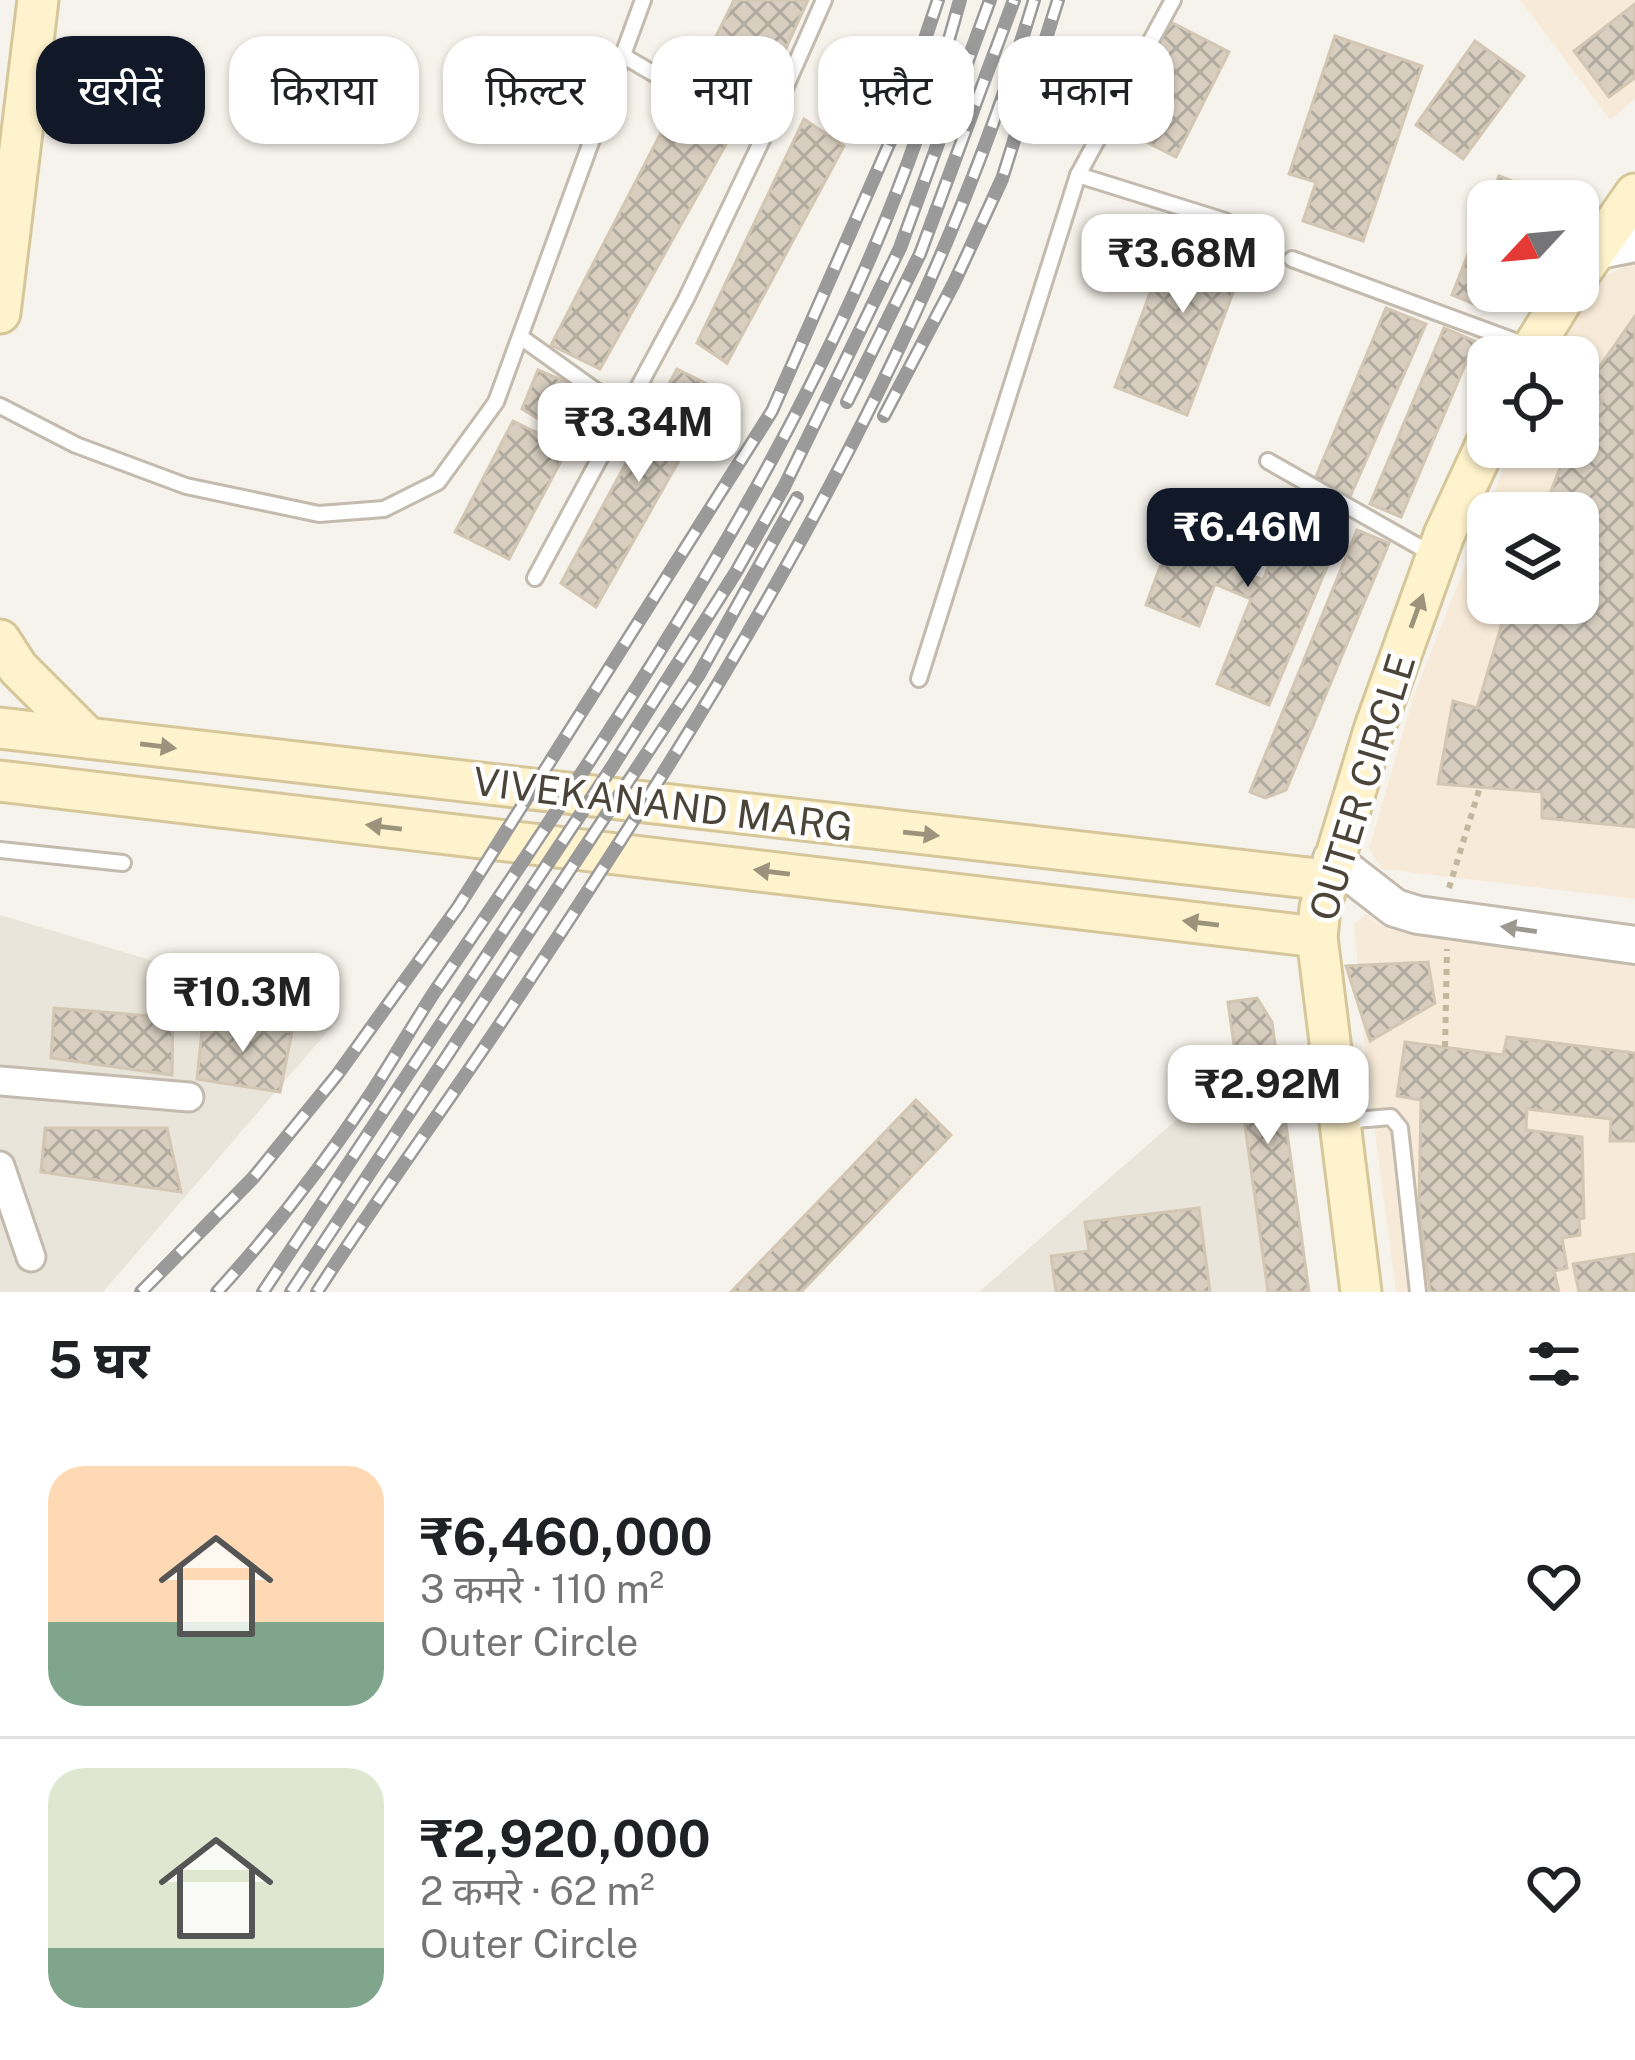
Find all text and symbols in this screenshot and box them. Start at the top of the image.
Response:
chip: खरीदें [36,36,205,144]
chip: किराया [229,36,419,144]
chip: फ़िल्टर [443,36,627,144]
chip: नया [651,36,794,144]
chip: फ़्लैट [818,36,974,144]
chip: मकान [998,36,1174,144]
north arrow [1467,180,1599,312]
map controls [1467,180,1599,624]
pin: ₹3.68M [1085,214,1281,316]
text: ₹3.68M [1108,230,1258,276]
button: locate [1467,336,1599,468]
pin: ₹3.34M [541,383,737,485]
text: ₹3.34M [565,399,713,445]
pin: ₹6.46M [1150,488,1346,590]
button: layers [1467,492,1599,624]
text: ₹6.46M [1174,504,1322,550]
one-way arrow [1409,592,1427,628]
street label: OUTER CIRCLE [1300,648,1424,926]
one-way arrow [140,736,177,755]
street label: VIVEKANAND MARG [470,758,856,850]
one-way arrow [365,817,403,836]
one-way arrow [903,824,940,843]
one-way arrow [753,863,790,882]
one-way arrow [1182,914,1219,933]
one-way arrow [1500,919,1537,938]
pin: ₹10.3M [145,953,341,1055]
text: ₹10.3M [173,969,313,1015]
pin: ₹2.92M [1170,1045,1366,1147]
text: ₹2.92M [1195,1061,1341,1107]
text: 5 घर [48,1330,149,1389]
icon: filters [1521,1331,1587,1397]
text: ₹6,460,000 [420,1507,713,1566]
icon: home [144,1514,288,1658]
icon: heart [1521,1553,1587,1619]
text: 3 कमरे · 110 m² [420,1566,664,1612]
text: Outer Circle [420,1619,638,1665]
text: ₹2,920,000 [420,1809,711,1868]
icon: home [144,1816,288,1960]
icon: heart [1521,1855,1587,1921]
text: 2 कमरे · 62 m² [420,1868,655,1914]
text: Outer Circle [420,1921,638,1967]

